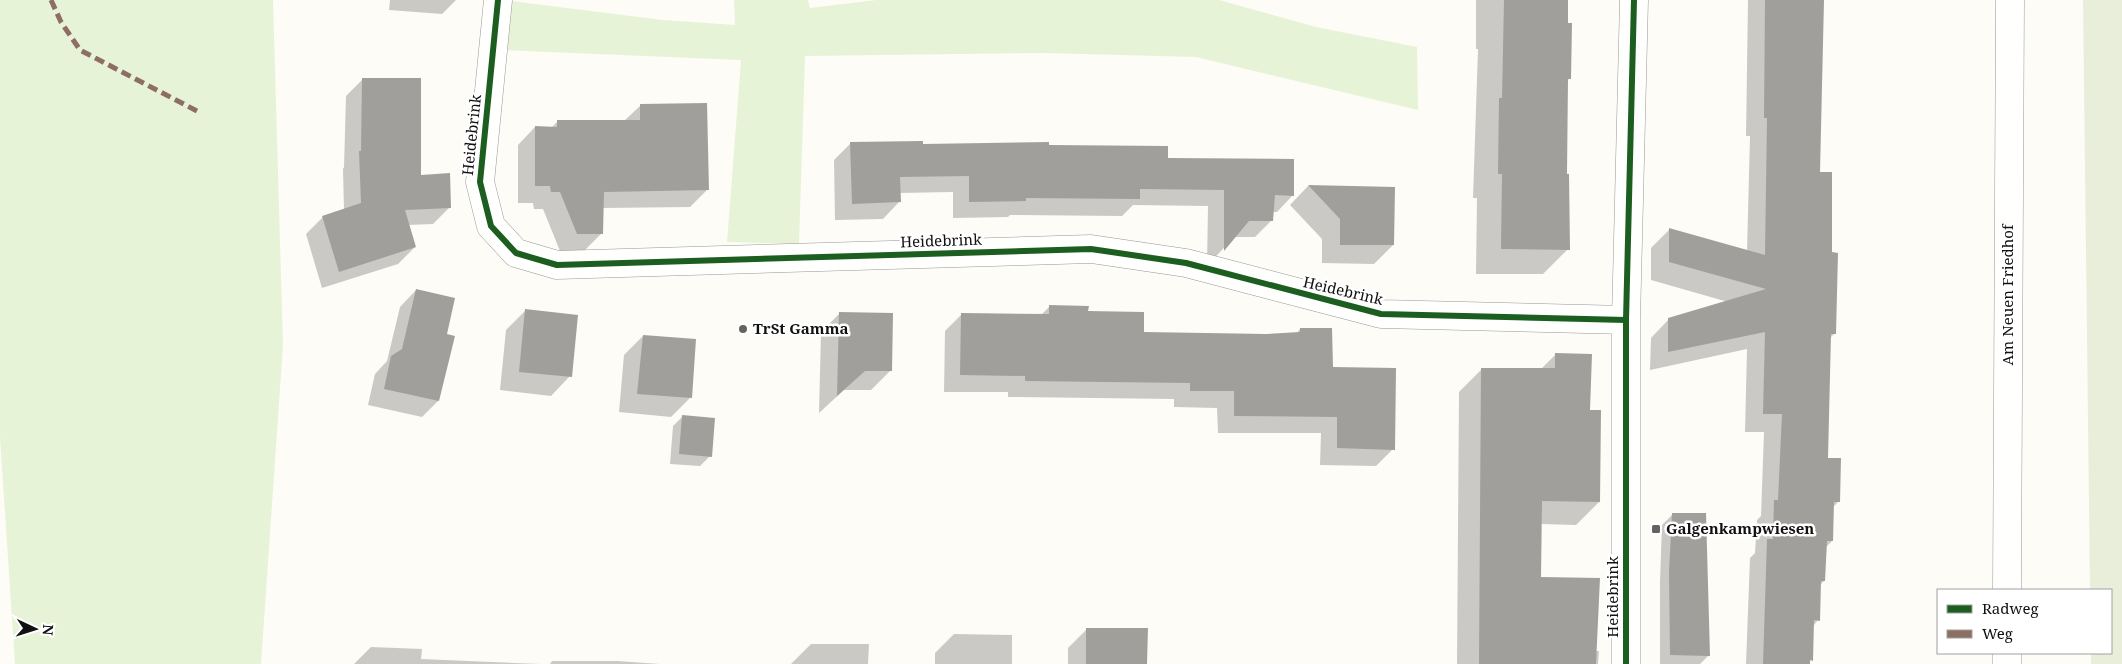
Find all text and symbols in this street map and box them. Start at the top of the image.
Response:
street label: Heidebrink [457,93,485,176]
street label: Am Neuen Friedhof [1997,223,2017,365]
street label: Heidebrink [900,229,982,251]
street label: Heidebrink [1301,271,1385,309]
place label: TrSt Gamma [753,318,848,338]
marker: TrSt Gamma [737,323,749,335]
place label: Galgenkampwiesen [1666,518,1814,538]
marker: Galgenkampwiesen [1650,523,1662,535]
street label: Heidebrink [1602,556,1622,638]
legend [1937,589,2112,654]
text: Radweg [1982,598,2039,618]
north arrow [10,604,60,654]
text: Weg [1982,623,2013,643]
text: N [39,624,58,636]

